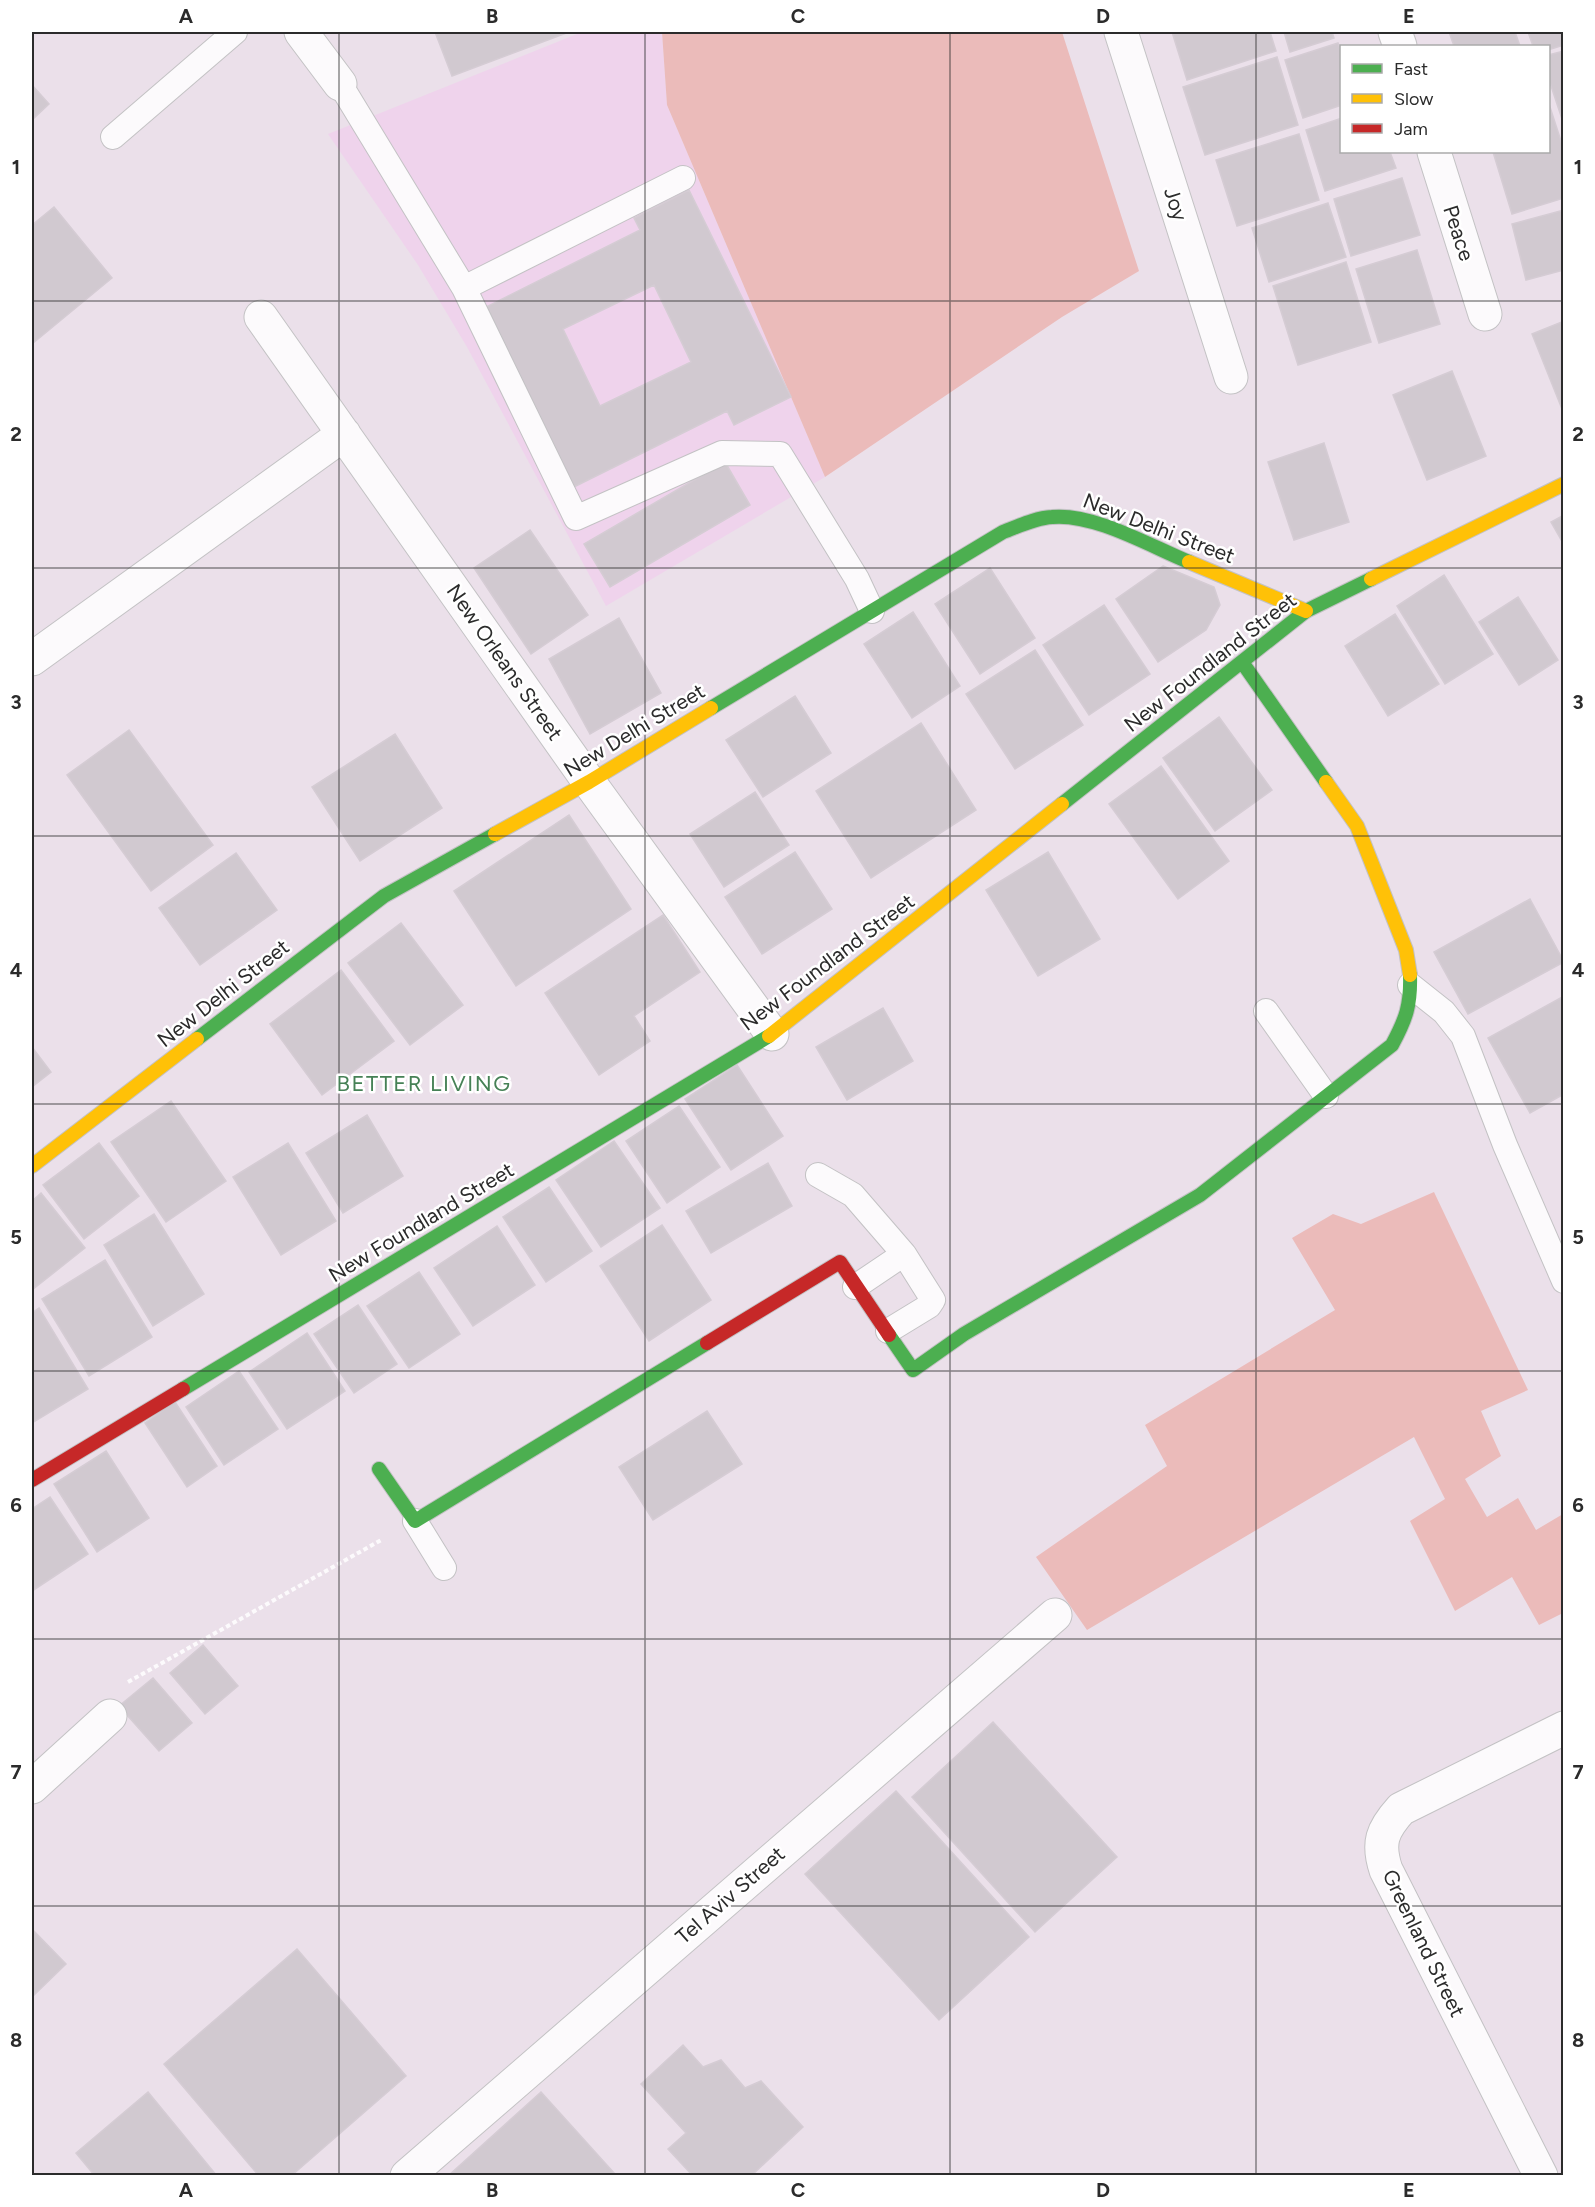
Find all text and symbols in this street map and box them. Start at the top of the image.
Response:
text: A [179,4,194,28]
text: B [486,4,498,28]
text: C [791,4,805,28]
text: D [1096,4,1110,28]
text: E [1403,4,1415,28]
legend [1340,45,1550,153]
text: Fast [1394,58,1428,80]
text: Slow [1394,88,1433,110]
text: Jam [1394,118,1428,140]
text: 1 [12,155,20,179]
text: 1 [1574,155,1582,179]
street label: Joy [1159,184,1193,224]
street label: Peace [1438,202,1480,264]
text: 2 [10,422,22,446]
text: 2 [1572,422,1584,446]
street label: New Delhi Street [1080,488,1238,568]
street label: New Orleans Street [442,579,568,745]
street label: New Foundland Street [1119,587,1301,737]
street label: New Delhi Street [559,678,709,782]
text: 3 [10,690,22,714]
text: 3 [1572,690,1584,714]
street label: New Foundland Street [735,888,919,1036]
street label: New Delhi Street [152,934,294,1052]
text: 4 [10,958,23,982]
text: 4 [1572,958,1585,982]
district label: BETTER LIVING [337,1070,511,1097]
street label: New Foundland Street [324,1157,518,1287]
text: 5 [10,1225,22,1249]
text: 5 [1572,1225,1584,1249]
text: 6 [10,1493,22,1517]
text: 6 [1572,1493,1584,1517]
text: 7 [10,1760,22,1784]
text: 7 [1572,1760,1584,1784]
street label: Tel Aviv Street [670,1841,790,1949]
street label: Greenland Street [1377,1865,1471,2021]
text: 8 [10,2028,22,2052]
text: 8 [1572,2028,1584,2052]
text: A [179,2178,194,2202]
text: B [486,2178,498,2202]
text: C [791,2178,805,2202]
text: D [1096,2178,1110,2202]
text: E [1403,2178,1415,2202]

